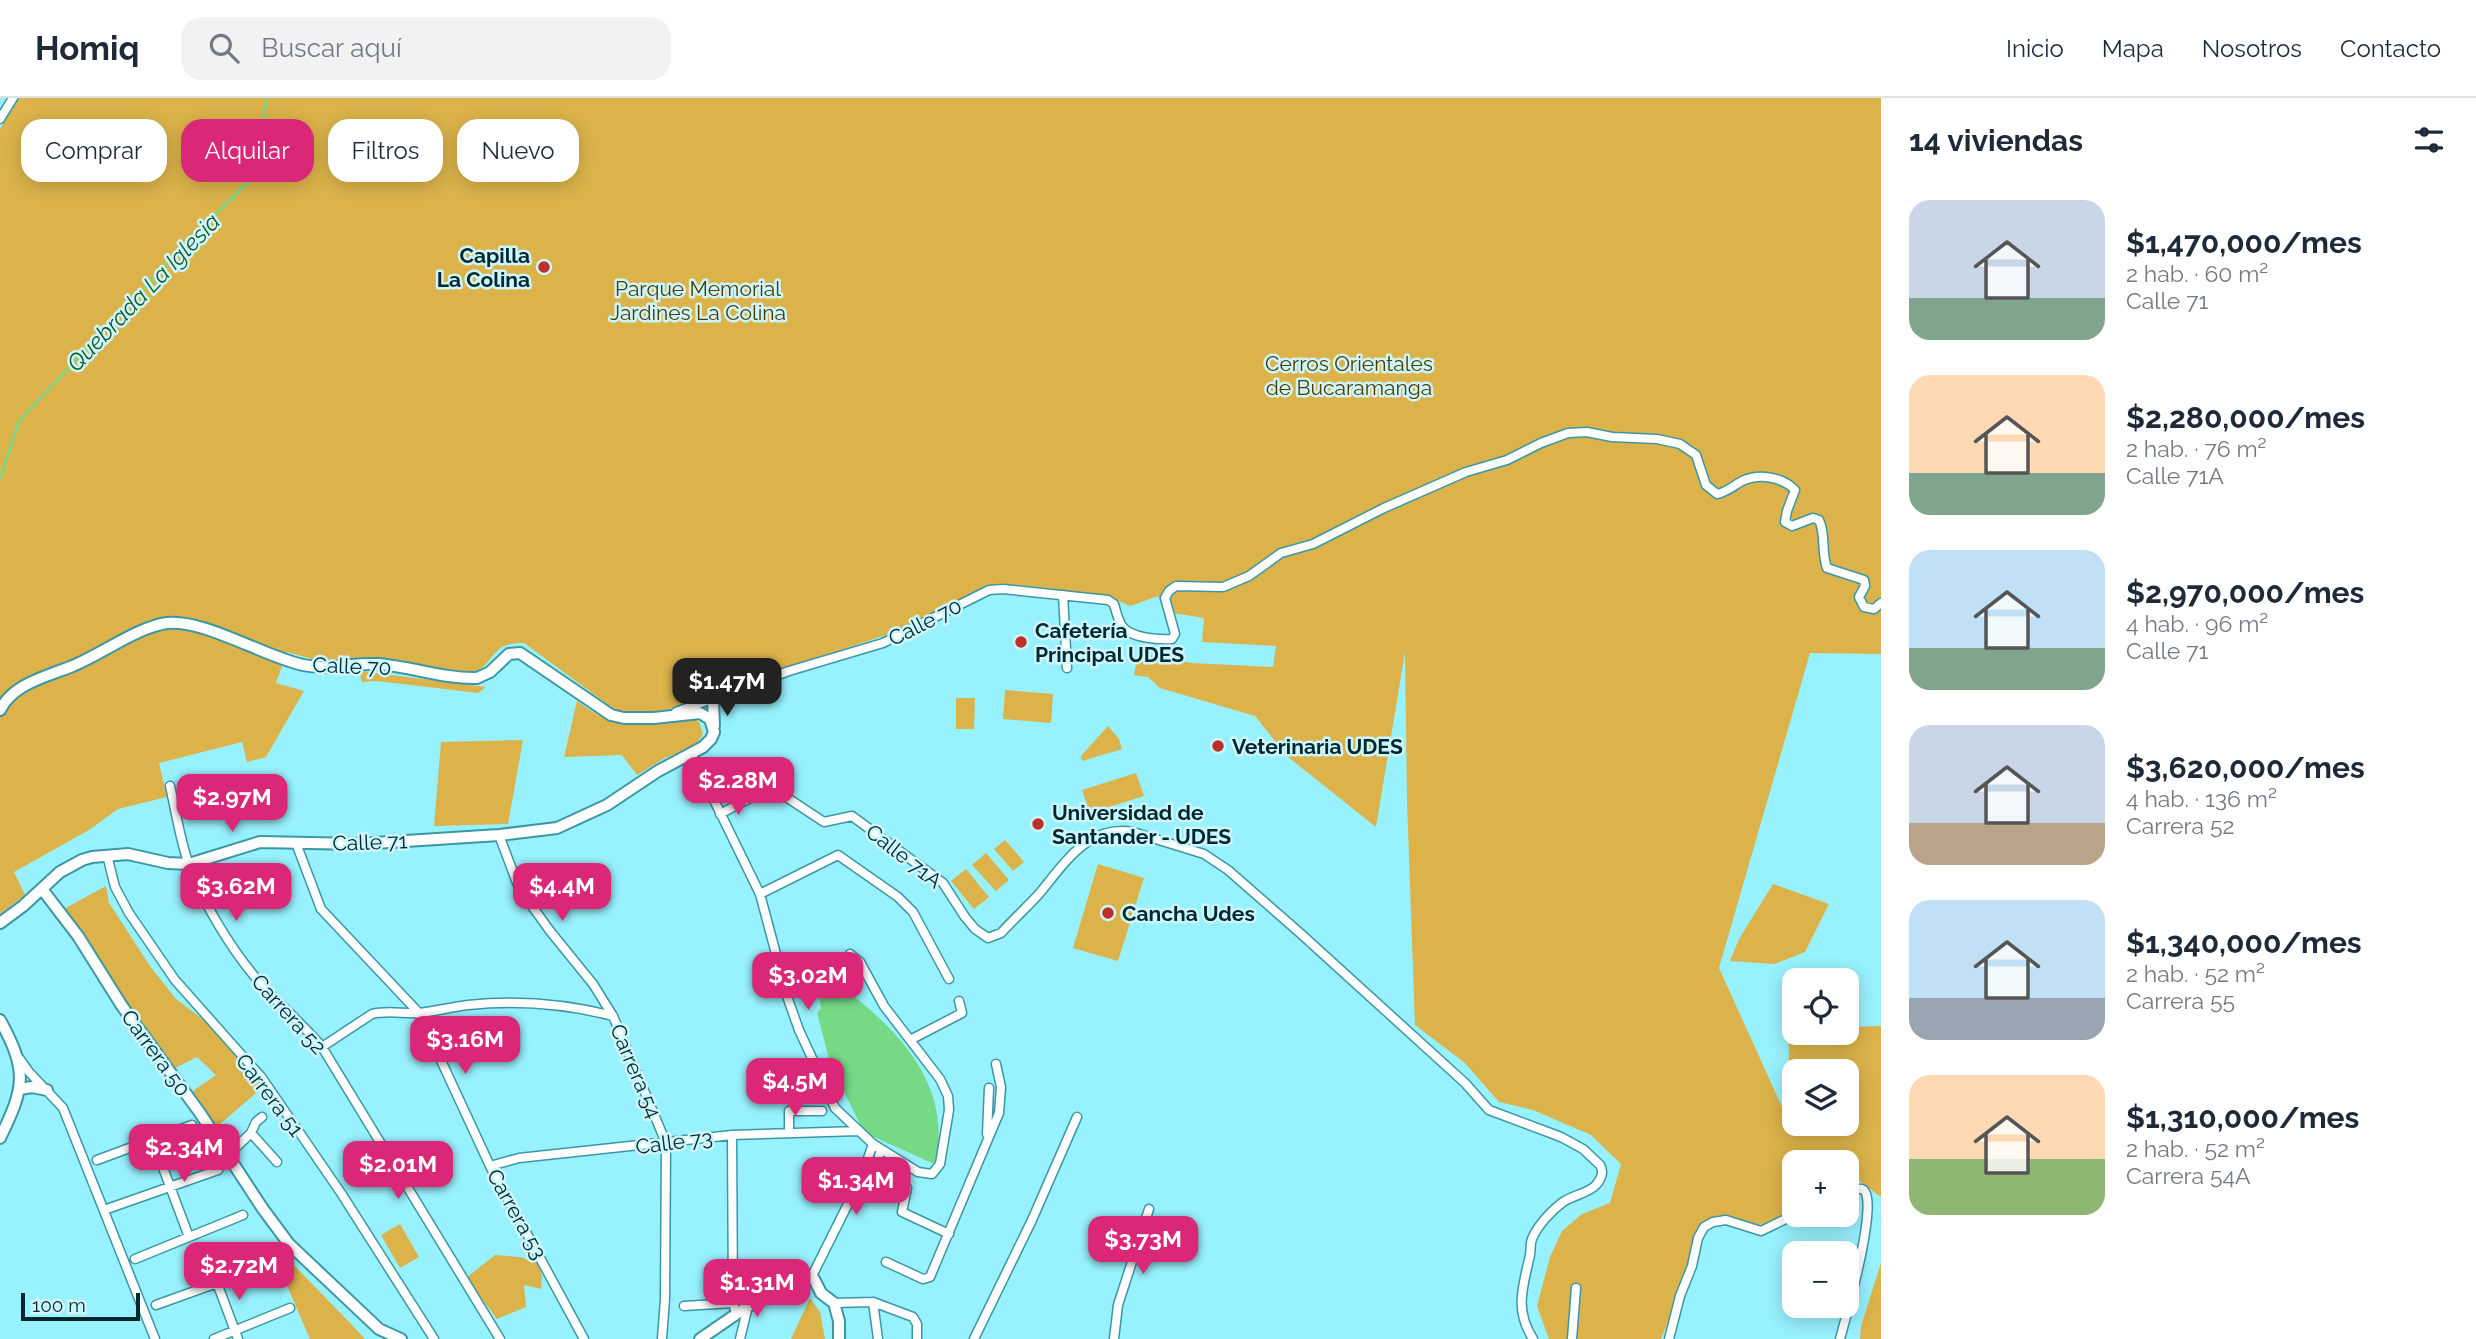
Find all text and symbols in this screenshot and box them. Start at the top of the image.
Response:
search box [181,17,671,80]
text: Homiq [35,29,139,68]
icon: search [205,29,243,67]
text: Buscar aquí [261,33,402,63]
text: Inicio [2006,34,2064,63]
text: Mapa [2102,34,2164,63]
text: Nosotros [2202,34,2302,63]
text: Contacto [2340,34,2441,63]
chip: Comprar [21,119,167,182]
chip: Alquilar [181,119,314,182]
chip: Filtros [328,119,443,182]
chip: Nuevo [457,119,579,182]
icon: filters [2410,121,2448,159]
text: 14 viviendas [1909,123,2083,158]
water label: Quebrada La Iglesia [61,207,225,376]
text: $1,470,000/mes [2126,225,2362,260]
icon: home [1965,228,2049,312]
place label: Capilla La Colina [437,243,530,292]
marker: Capilla La Colina [536,259,552,275]
text: 2 hab. · 60 m² [2126,260,2268,287]
park label: Parque Memorial Jardines La Colina [610,276,786,325]
text: Calle 71 [2126,287,2208,314]
park label: Cerros Orientales de Bucaramanga [1265,351,1433,400]
text: $2,280,000/mes [2126,400,2365,435]
icon: home [1965,403,2049,487]
text: 2 hab. · 76 m² [2126,435,2267,462]
text: Calle 71A [2126,462,2224,489]
text: $2,970,000/mes [2126,575,2364,610]
icon: home [1965,578,2049,662]
street label: Calle 70 [884,593,966,651]
text: 4 hab. · 96 m² [2126,610,2268,637]
place label: Cafetería Principal UDES [1035,618,1184,667]
marker: Cafetería Principal UDES [1013,634,1029,650]
text: Calle 71 [2126,637,2208,664]
street label: Calle 70 [312,652,392,680]
pin: $1.47M [670,658,784,718]
text: $1.47M [688,667,766,694]
place label: Veterinaria UDES [1232,734,1403,759]
marker: Veterinaria UDES [1210,738,1226,754]
text: $3,620,000/mes [2126,750,2365,785]
icon: home [1965,753,2049,837]
pin: $2.28M [681,758,795,817]
text: $2.28M [698,766,778,793]
pin: $2.97M [175,774,289,834]
text: $2.97M [192,783,272,810]
text: 4 hab. · 136 m² [2126,785,2277,812]
place label: Universidad de Santander - UDES [1052,800,1231,849]
text: Carrera 52 [2126,812,2235,839]
marker: Universidad de Santander - UDES [1030,816,1046,832]
street label: Calle 71A [861,819,947,893]
street label: Calle 71 [332,828,408,856]
pin: $3.62M [179,864,293,923]
pin: $4.4M [513,864,611,923]
text: $3.62M [196,872,276,899]
text: $4.4M [529,872,595,899]
place label: Cancha Udes [1122,901,1255,926]
marker: Cancha Udes [1100,905,1116,921]
text: $1,340,000/mes [2126,925,2362,960]
icon: home [1965,928,2049,1012]
pin: $3.02M [751,953,865,1012]
text: 2 hab. · 52 m² [2126,960,2265,987]
text: $3.02M [768,961,848,988]
map controls [1782,968,1859,1318]
button: locate [1782,968,1859,1045]
street label: Carrera 52 [247,969,331,1059]
text: Carrera 55 [2126,987,2235,1014]
street label: Carrera 50 [116,1005,196,1101]
pin: $3.16M [408,1016,522,1076]
street label: Carrera 54 [605,1020,667,1122]
text: $3.16M [426,1025,504,1052]
street label: Carrera 51 [231,1049,309,1141]
pin: $4.5M [746,1058,844,1118]
button: layers [1782,1059,1859,1136]
text: $4.5M [762,1067,828,1094]
text: $1,310,000/mes [2126,1100,2359,1135]
icon: home [1965,1103,2049,1187]
pin: $2.34M [127,1124,241,1184]
street label: Calle 73 [634,1125,714,1159]
text: $2.34M [145,1133,223,1160]
text: 2 hab. · 52 m² [2126,1135,2265,1162]
pin: $2.01M [341,1142,455,1201]
text: $2.01M [359,1150,437,1177]
button: + [1782,1150,1859,1227]
pin: $1.34M [799,1158,913,1217]
text: Carrera 54A [2126,1162,2251,1189]
street label: Carrera 53 [482,1164,552,1264]
text: $1.34M [818,1166,894,1193]
pin: $3.73M [1086,1216,1200,1276]
text: $3.73M [1104,1225,1182,1252]
button: − [1782,1241,1859,1318]
pin: $2.72M [182,1242,296,1302]
text: $2.72M [200,1251,278,1278]
pin: $1.31M [700,1260,814,1319]
text: $1.31M [719,1268,795,1295]
scale bar [21,1290,140,1322]
text: 100 m [32,1294,86,1316]

